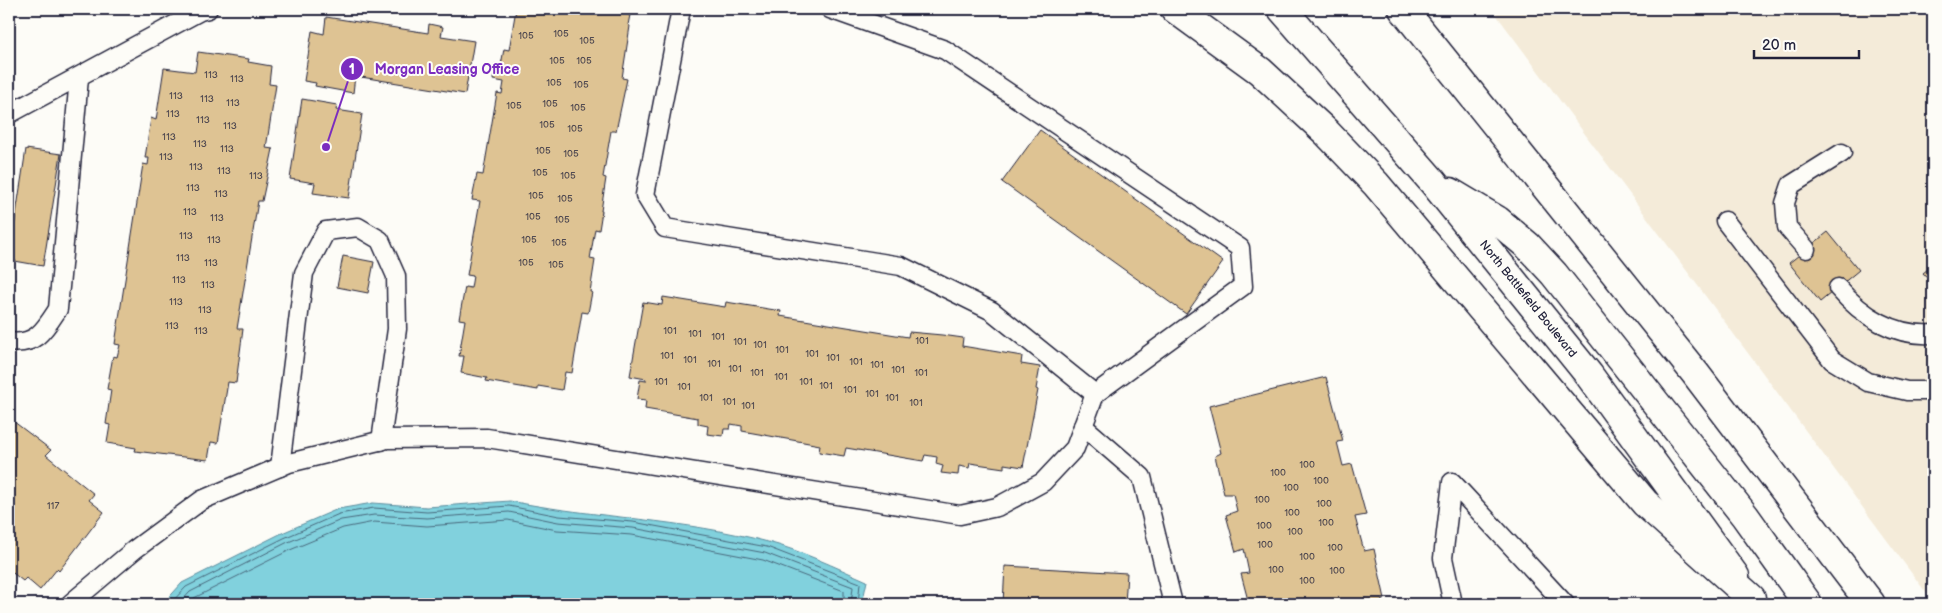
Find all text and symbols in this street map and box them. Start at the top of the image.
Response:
house number: 105 [553,28,569,40]
scale bar [1754,28,1860,60]
house number: 105 [518,30,534,42]
house number: 105 [579,35,595,47]
text: 20 m [1762,36,1796,55]
callout: Morgan Leasing Office [340,54,529,83]
house number: 105 [549,55,565,67]
house number: 105 [576,55,592,67]
text: 1 [349,60,355,79]
text: Morgan Leasing Office [375,61,519,78]
house number: 113 [204,69,218,81]
house number: 113 [230,73,244,85]
house number: 105 [546,77,562,89]
house number: 105 [573,79,589,91]
house number: 113 [169,90,183,102]
house number: 113 [200,93,214,105]
house number: 113 [226,97,240,109]
house number: 105 [542,98,558,110]
house number: 105 [506,100,522,112]
house number: 105 [570,102,586,114]
house number: 113 [166,108,180,120]
house number: 113 [196,114,210,126]
house number: 105 [539,119,555,131]
house number: 113 [223,120,237,132]
house number: 105 [567,123,583,135]
house number: 113 [162,131,176,143]
house number: 113 [193,138,207,150]
house number: 113 [220,143,234,155]
house number: 105 [535,145,551,157]
house number: 105 [563,148,579,160]
house number: 113 [159,151,173,163]
house number: 113 [189,161,203,173]
house number: 113 [217,165,231,177]
house number: 105 [532,167,548,179]
house number: 113 [249,170,263,182]
house number: 105 [560,170,576,182]
house number: 113 [186,182,200,194]
house number: 113 [214,188,228,200]
house number: 105 [528,190,544,202]
house number: 105 [557,193,573,205]
house number: 113 [183,206,197,218]
house number: 105 [525,211,541,223]
house number: 113 [210,212,224,224]
house number: 105 [554,214,570,226]
house number: 113 [179,230,193,242]
house number: 113 [207,234,221,246]
house number: 105 [521,234,537,246]
house number: 105 [551,237,567,249]
street label: North Battlefield Boulevard [1476,237,1580,361]
house number: 113 [176,252,190,264]
house number: 113 [204,257,218,269]
house number: 105 [518,257,534,269]
house number: 105 [548,259,564,271]
house number: 113 [172,274,186,286]
house number: 113 [201,279,215,291]
house number: 113 [169,296,183,308]
house number: 113 [198,304,212,316]
house number: 113 [165,320,179,332]
house number: 113 [194,325,208,337]
house number: 101 [663,325,677,337]
house number: 101 [688,328,702,340]
house number: 101 [711,331,725,343]
house number: 101 [915,335,929,347]
house number: 101 [733,336,747,348]
house number: 101 [753,339,767,351]
house number: 101 [775,344,789,356]
house number: 101 [805,348,819,360]
house number: 101 [660,350,674,362]
house number: 101 [826,352,840,364]
house number: 101 [683,354,697,366]
house number: 101 [849,356,863,368]
house number: 101 [707,358,721,370]
house number: 101 [870,359,884,371]
house number: 101 [728,363,742,375]
house number: 101 [891,364,905,376]
house number: 101 [750,367,764,379]
house number: 101 [914,367,928,379]
house number: 101 [774,371,788,383]
house number: 101 [654,376,668,388]
house number: 101 [799,376,813,388]
house number: 101 [819,380,833,392]
house number: 101 [677,381,691,393]
house number: 101 [843,384,857,396]
house number: 101 [865,388,879,400]
house number: 101 [699,392,713,404]
house number: 101 [885,392,899,404]
house number: 101 [722,396,736,408]
house number: 101 [909,397,923,409]
house number: 101 [741,400,755,412]
house number: 100 [1299,459,1315,471]
house number: 100 [1270,467,1286,479]
house number: 100 [1313,475,1329,487]
house number: 100 [1283,482,1299,494]
house number: 100 [1254,494,1270,506]
house number: 100 [1316,498,1332,510]
house number: 117 [47,500,59,512]
house number: 100 [1284,507,1300,519]
house number: 100 [1318,517,1334,529]
house number: 100 [1256,520,1272,532]
house number: 100 [1287,526,1303,538]
house number: 100 [1257,539,1273,551]
house number: 100 [1327,542,1343,554]
house number: 100 [1299,551,1315,563]
house number: 100 [1268,564,1284,576]
house number: 100 [1329,565,1345,577]
house number: 100 [1299,575,1315,587]

